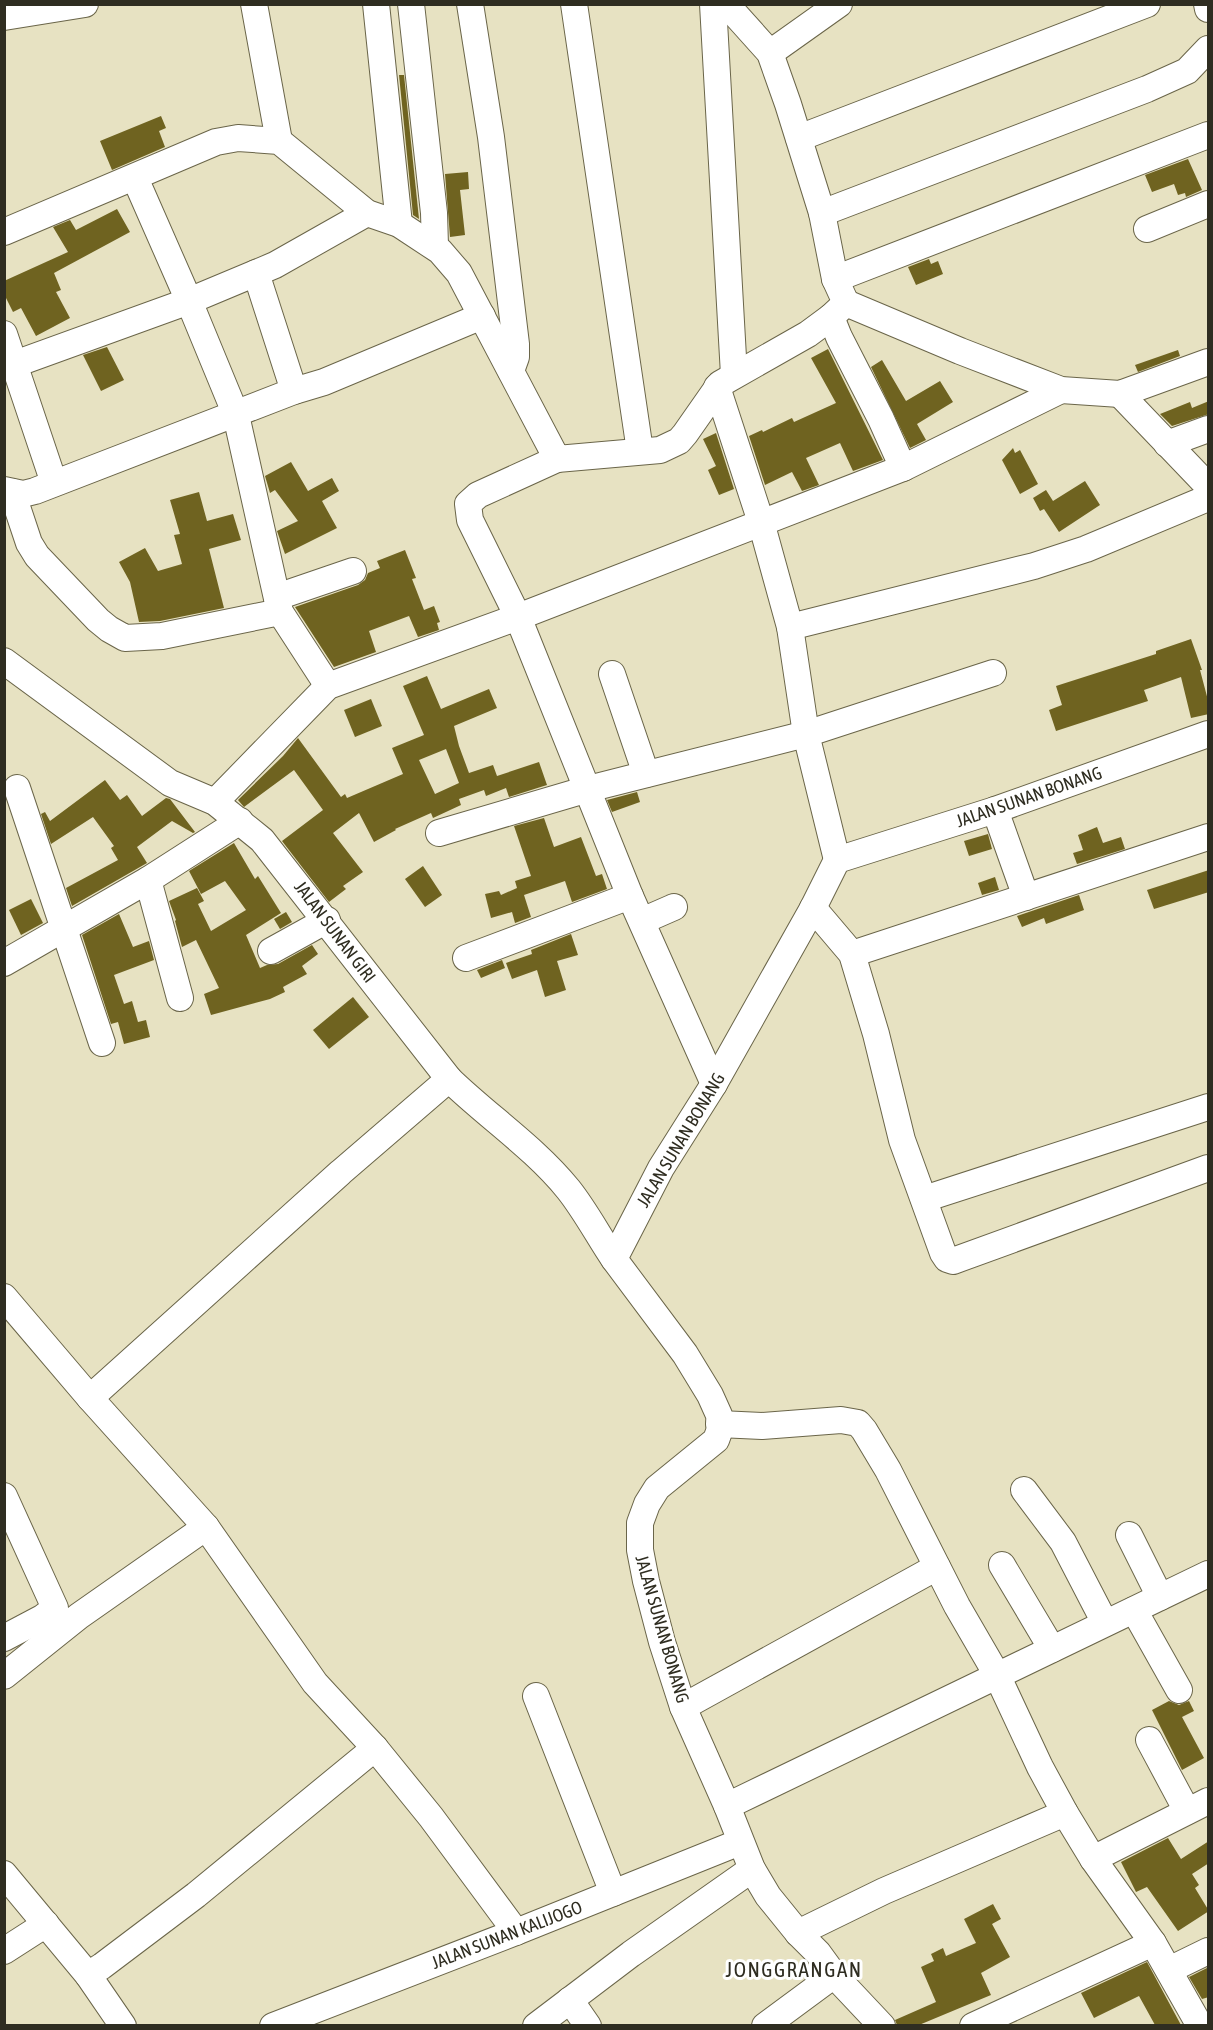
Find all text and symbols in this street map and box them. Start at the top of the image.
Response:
street label: JALAN SUNAN BONANG [953,762,1104,831]
street label: JALAN SUNAN GIRI [290,877,380,987]
street label: JALAN SUNAN BONANG [632,1069,729,1211]
street label: JALAN SUNAN BONANG [631,1553,694,1705]
street label: JALAN SUNAN KALIJOGO [429,1896,585,1973]
district label: JONGGRANGAN [725,1957,863,1981]

